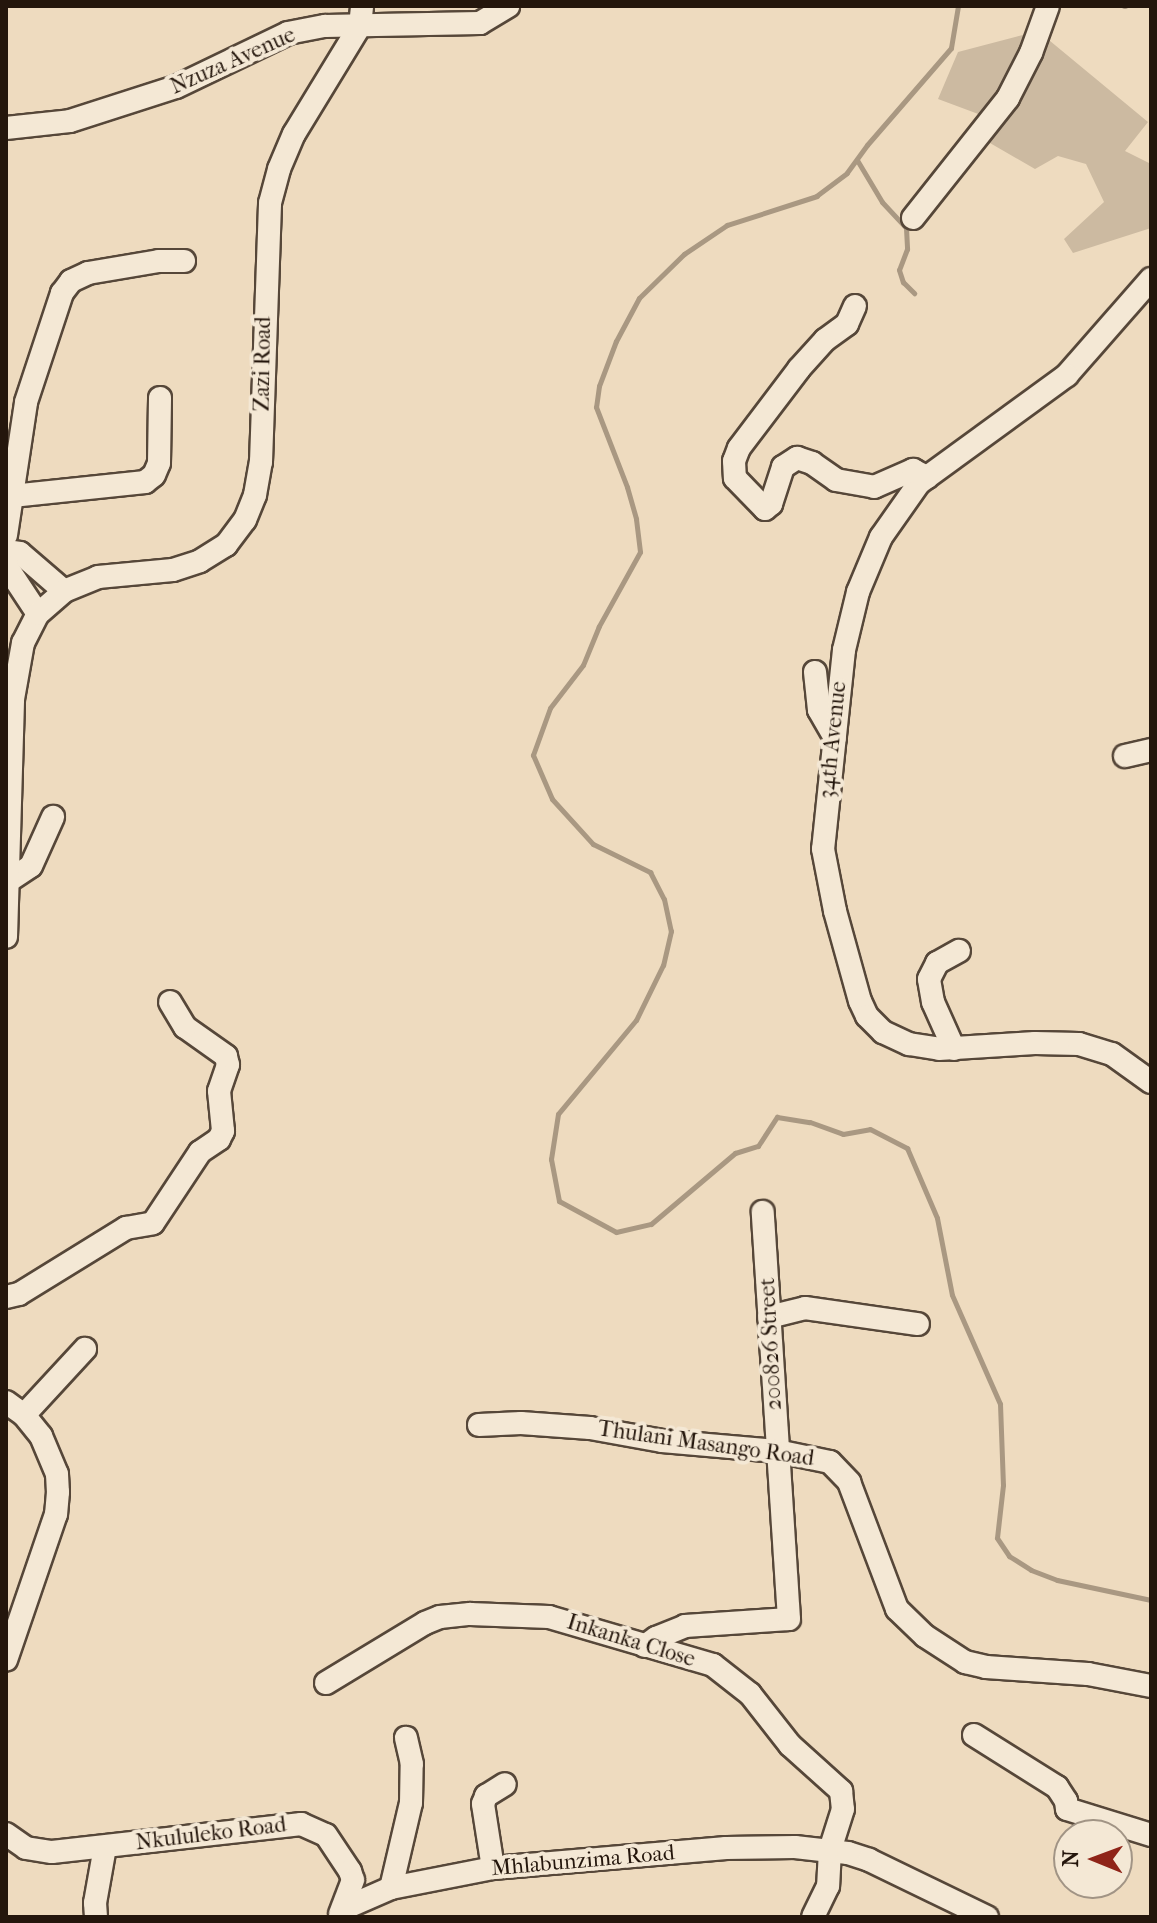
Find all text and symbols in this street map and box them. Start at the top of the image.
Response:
street label: Nzuza Avenue [166,22,300,100]
street label: Zazi Road [249,316,277,412]
street label: 34th Avenue [814,680,852,800]
street label: 200826 Street [754,1277,788,1411]
street label: Thulani Masango Road [596,1416,816,1472]
street label: Inkanka Close [564,1609,698,1673]
street label: Nkululeko Road [134,1812,288,1856]
north arrow [1053,1819,1133,1899]
street label: Mhlabunzima Road [490,1840,676,1882]
text: N [1058,1850,1084,1867]

